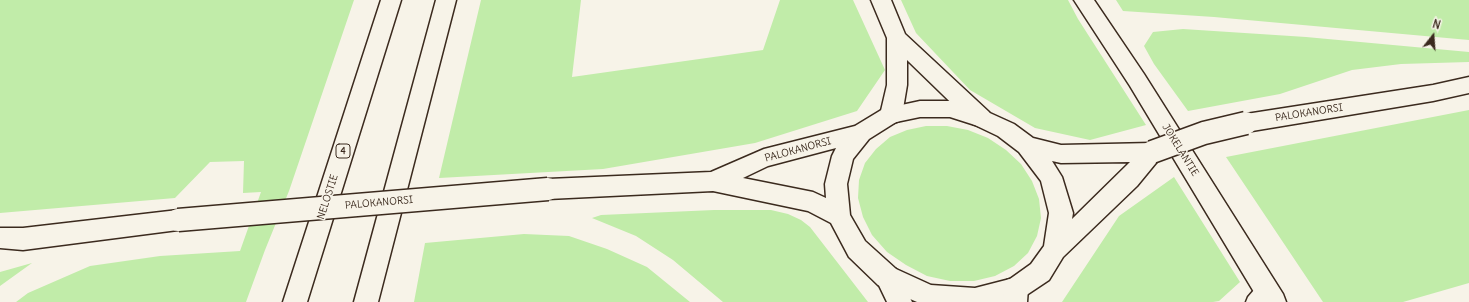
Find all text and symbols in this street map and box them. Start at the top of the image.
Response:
north arrow [1413,16,1453,56]
text: N [1431,17,1442,32]
street label: PALOKANORSI [1274,102,1344,124]
street label: JOKELANTIE [1159,122,1201,178]
street label: PALOKANORSI [763,135,833,165]
road number: 4 [336,144,350,158]
street label: NELOSTIE [315,173,341,221]
street label: PALOKANORSI [344,194,414,212]

